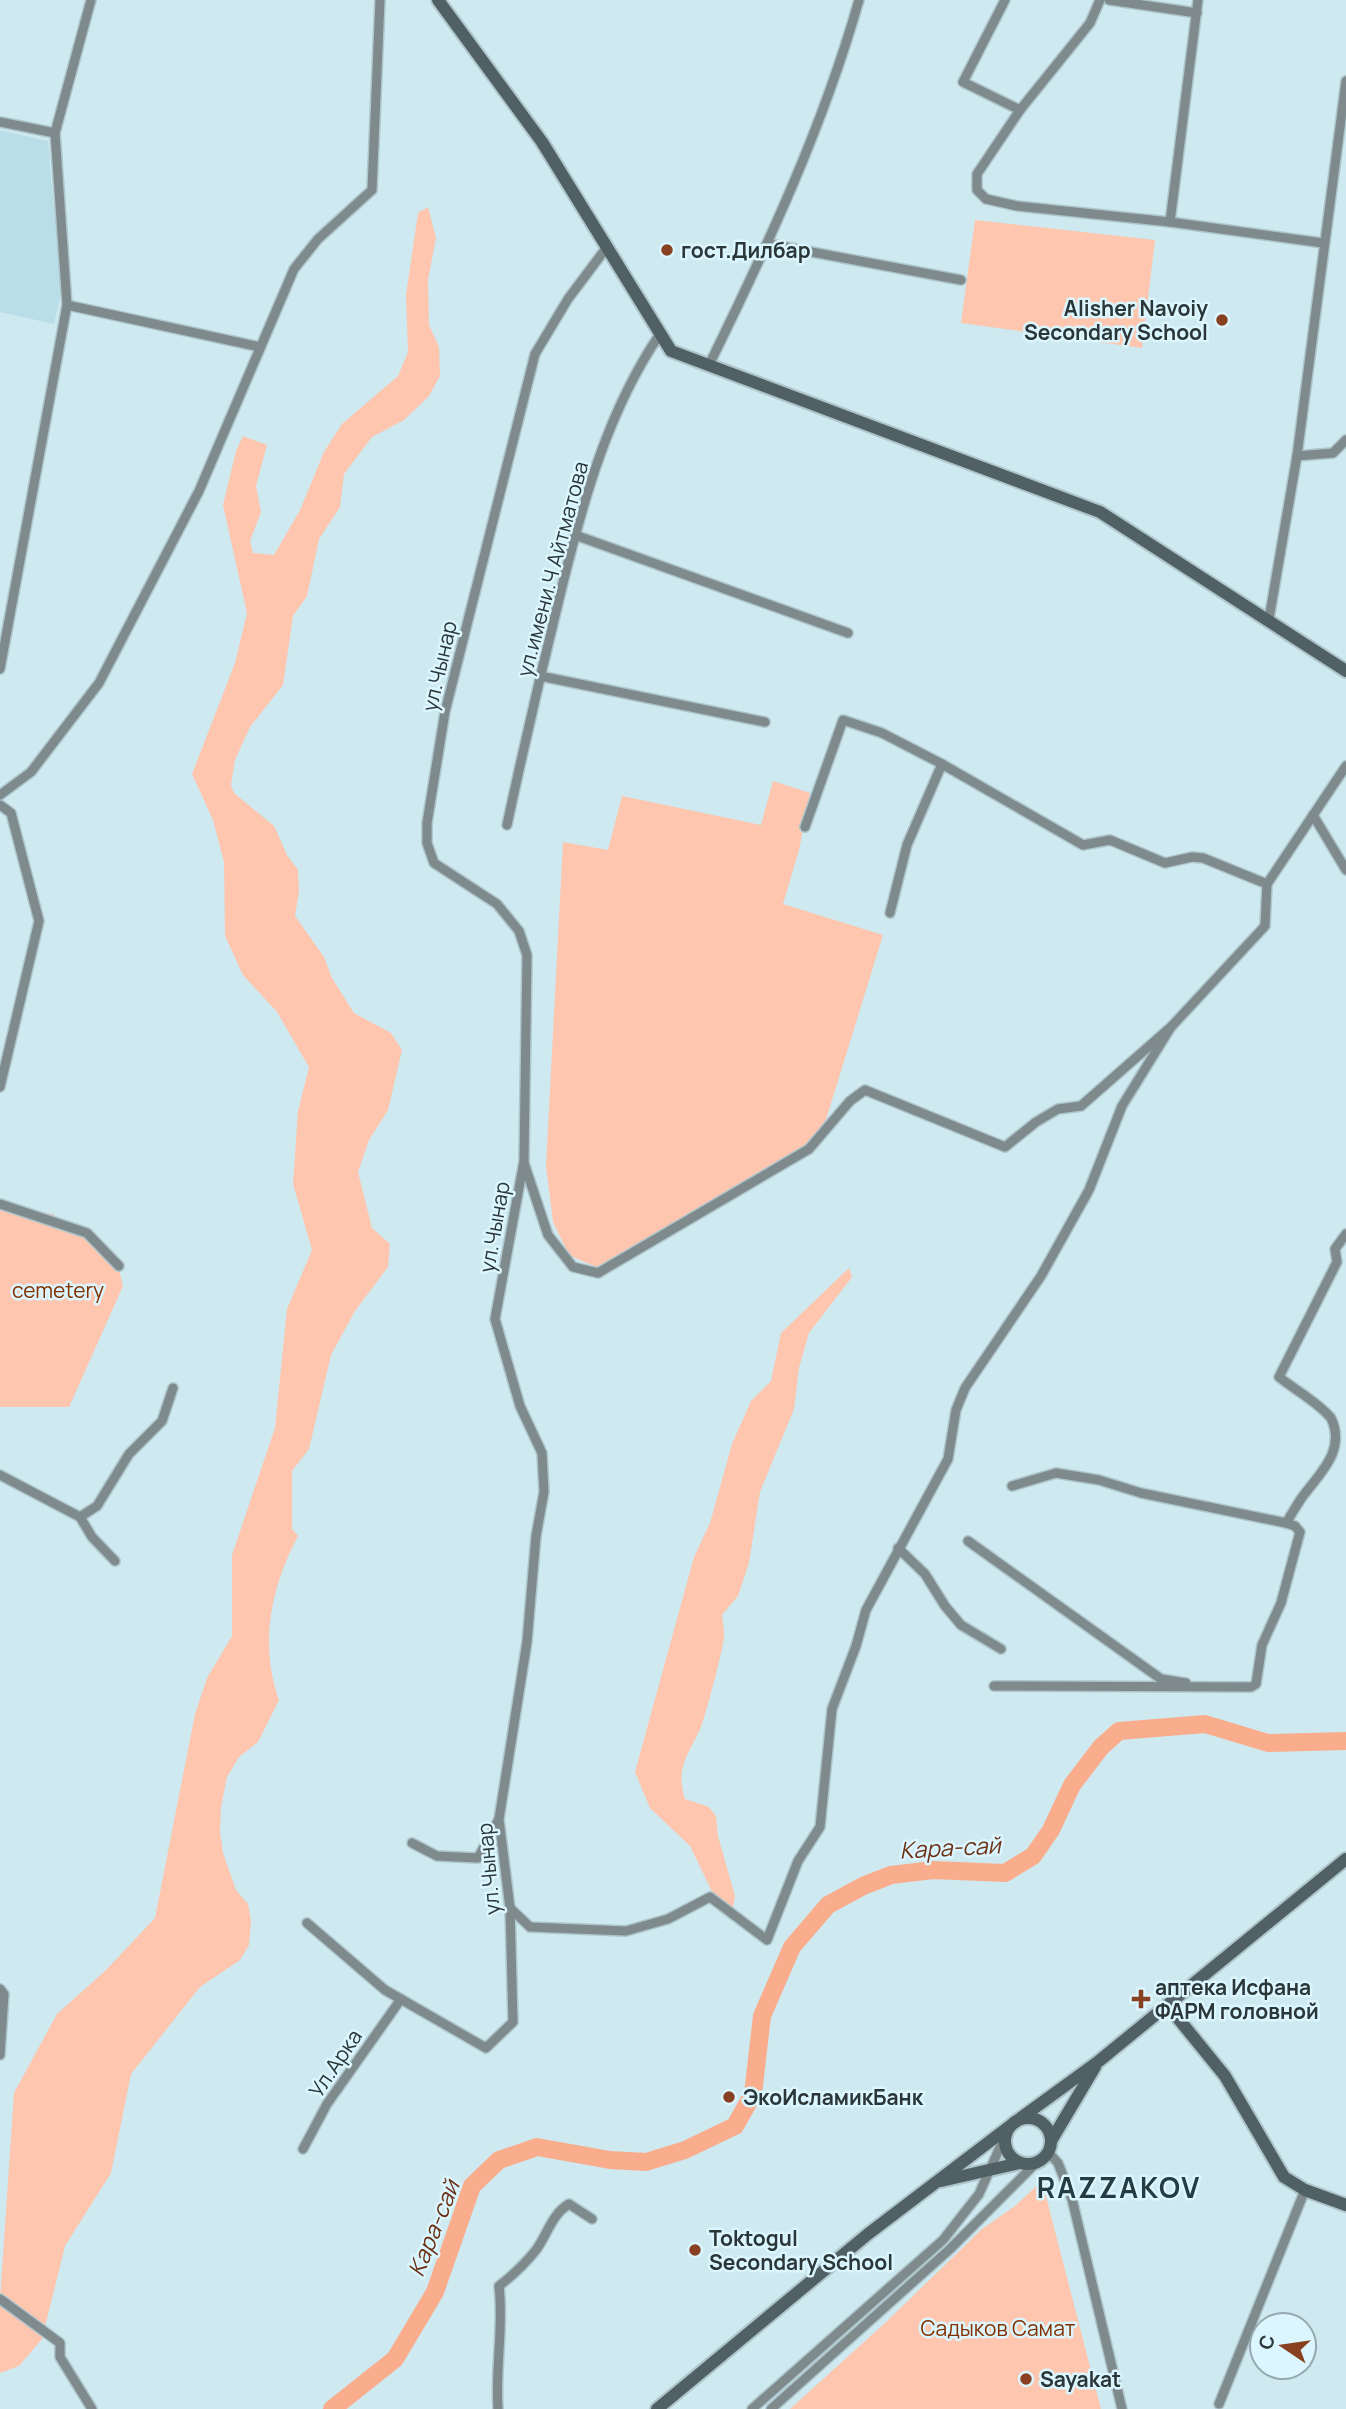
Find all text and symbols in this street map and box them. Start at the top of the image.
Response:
place label: гост.Дилбар [681,236,811,264]
marker: гост.Дилбар [659,242,675,258]
place label: Alisher Navoiy Secondary School [1024,294,1208,346]
marker: Alisher Navoiy Secondary School [1214,312,1230,328]
street label: ул.имени.Ч Айтматова [510,458,594,680]
street label: ул.Чынар [415,618,463,714]
street label: ул.Чынар [472,1179,516,1275]
park label: cemetery [12,1276,104,1304]
street label: ул.Чынар [470,1822,506,1916]
water label: Кара-сай [899,1828,1003,1866]
place label: аптека Исфана ФАРМ головной [1155,1973,1319,2025]
marker: аптека Исфана ФАРМ головной [1133,1991,1149,2007]
street label: Ул.Арка [302,2023,368,2103]
place label: ЭкоИсламикБанк [743,2083,924,2111]
marker: ЭкоИсламикБанк [721,2089,737,2105]
district label: RAZZAKOV [1037,2168,1201,2206]
water label: Кара-сай [399,2173,467,2281]
place label: Toktogul Secondary School [709,2224,893,2276]
marker: Toktogul Secondary School [687,2242,703,2258]
north arrow [1248,2311,1318,2381]
park label: Садыков Самат [921,2314,1076,2342]
text: С [1252,2332,1281,2352]
place label: Sayakat [1040,2365,1121,2393]
marker: Sayakat [1018,2371,1034,2387]

